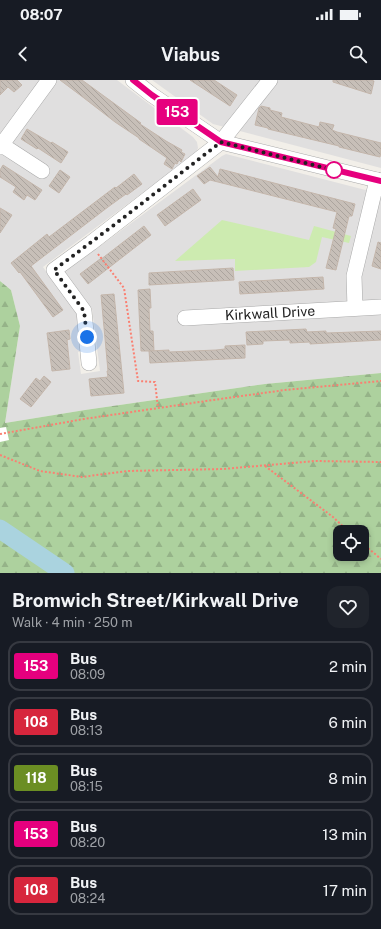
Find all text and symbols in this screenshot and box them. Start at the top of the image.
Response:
text: 08:07 [20,6,63,23]
icon: back [12,43,34,65]
icon: search [347,43,369,65]
text: Viabus [161,44,220,65]
line badge: 153 [154,99,200,125]
text: 153 [165,104,189,120]
unlabelled marker [325,161,343,179]
street label: Kirkwall Drive [224,303,316,323]
your location [77,327,97,347]
map controls [333,525,369,561]
button: locate [333,525,369,561]
button: heart [327,586,369,628]
text: Bromwich Street/Kirkwall Drive [12,589,299,611]
text: Walk · 4 min · 250 m [12,615,132,630]
text: Bus [70,650,97,667]
text: 153 [24,658,48,674]
text: 2 min [329,658,367,675]
text: 08:09 [70,667,105,682]
text: Bus [70,706,97,723]
text: 108 [24,714,48,730]
text: 6 min [329,714,367,731]
text: 08:13 [70,723,103,738]
text: Bus [70,762,97,779]
text: 118 [25,770,47,786]
text: 8 min [328,770,367,787]
text: 08:15 [70,779,103,794]
text: Bus [70,818,97,835]
text: 153 [24,826,48,842]
text: 13 min [322,826,367,843]
text: 08:20 [70,835,105,850]
text: Bus [70,874,97,891]
text: 108 [24,882,48,898]
text: 17 min [323,882,367,899]
text: 08:24 [70,891,105,906]

